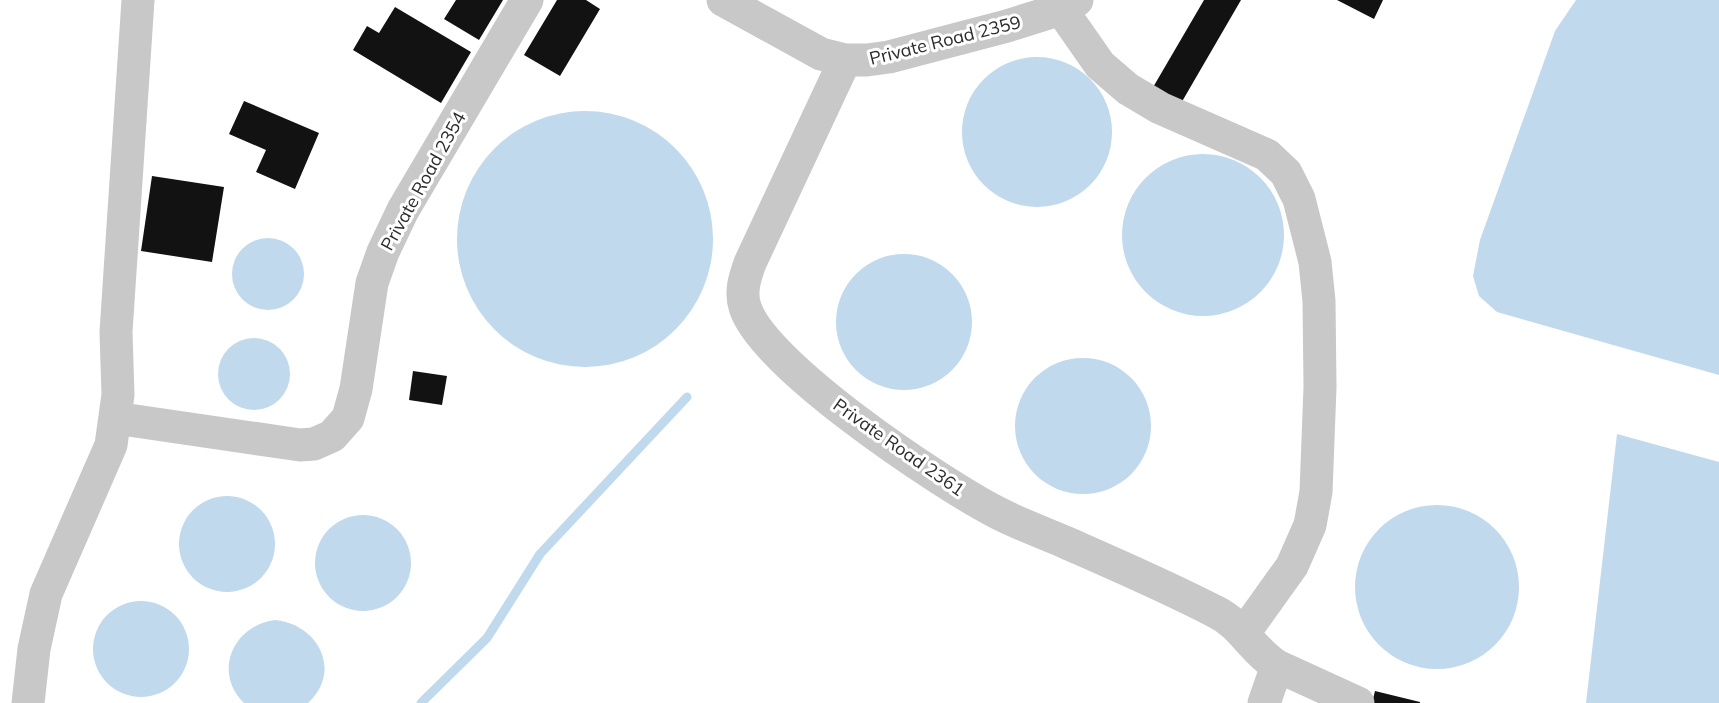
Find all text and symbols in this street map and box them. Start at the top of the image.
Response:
street label: Private Road 2359 [867,10,1023,70]
street label: Private Road 2354 [375,107,471,254]
street label: Private Road 2361 [829,393,969,501]

